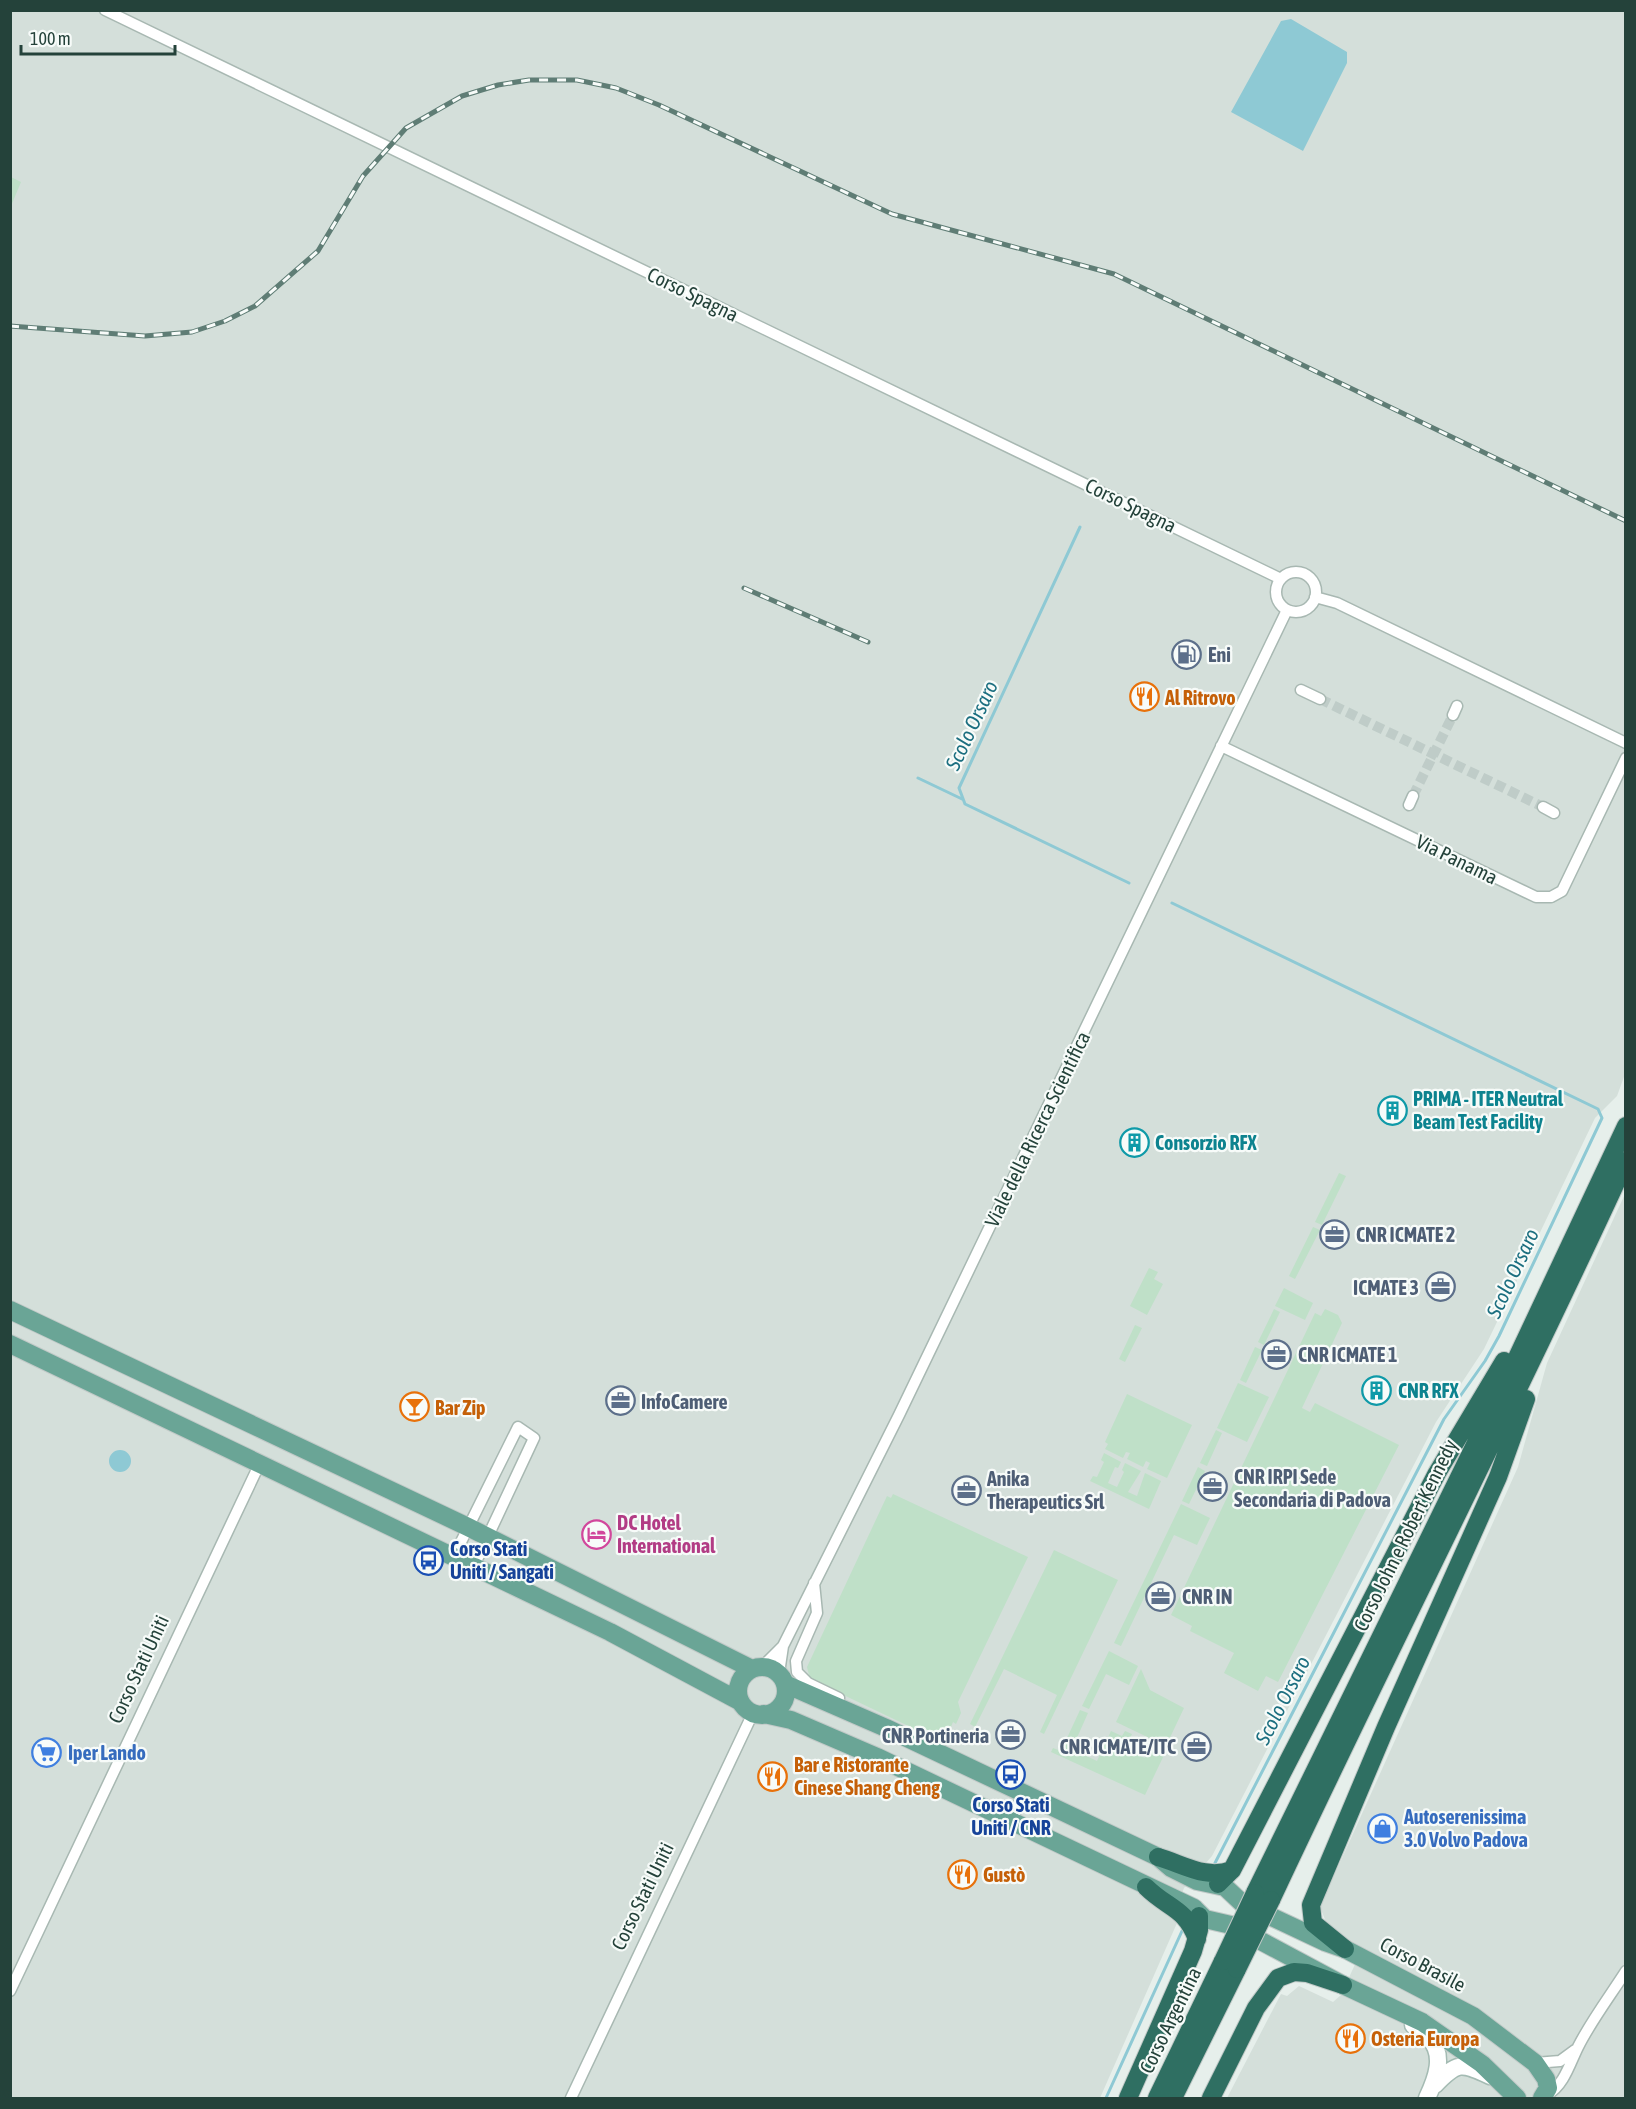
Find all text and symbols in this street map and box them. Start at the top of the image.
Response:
scale bar [21,18,176,56]
text: 100 m [30,28,71,49]
street label: Corso Spagna [644,262,742,326]
street label: Corso Spagna [1082,473,1180,537]
fuel station icon: Eni [1171,638,1203,670]
place label: Eni [1208,643,1231,666]
water label: Scolo Orsaro [940,677,1002,774]
restaurant icon: Al Ritrovo [1128,681,1160,713]
place label: Al Ritrovo [1164,686,1236,709]
street label: Via Panama [1412,829,1502,889]
street label: Viale della Ricerca Scientifica [980,1028,1094,1230]
place label: PRIMA - ITER Neutral Beam Test Facility [1413,1087,1564,1133]
building icon: PRIMA - ITER Neutral Beam Test Facility [1376,1094,1408,1126]
building icon: Consorzio RFX [1118,1126,1150,1158]
place label: Consorzio RFX [1155,1131,1257,1154]
office icon: CNR ICMATE 2 [1319,1218,1351,1250]
place label: CNR ICMATE 2 [1356,1223,1455,1246]
water label: Scolo Orsaro [1481,1225,1543,1322]
office icon: ICMATE 3 [1424,1271,1456,1303]
place label: ICMATE 3 [1353,1276,1419,1299]
office icon: CNR ICMATE 1 [1261,1338,1293,1370]
place label: CNR ICMATE 1 [1298,1343,1397,1366]
building icon: CNR RFX [1361,1374,1393,1406]
place label: CNR RFX [1398,1379,1460,1402]
office icon: InfoCamere [604,1385,636,1417]
place label: InfoCamere [641,1390,727,1413]
bar icon: Bar Zip [398,1391,430,1423]
place label: Bar Zip [435,1396,486,1419]
street label: Corso John e Robert Kennedy [1349,1436,1461,1634]
place label: CNR IRPI Sede Secondaria di Padova [1234,1465,1391,1511]
place label: Anika Therapeutics Srl [986,1467,1105,1513]
office icon: CNR IRPI Sede Secondaria di Padova [1197,1471,1229,1503]
office icon: Anika Therapeutics Srl [950,1474,982,1506]
place label: DC Hotel International [617,1511,716,1557]
hotel icon: DC Hotel International [580,1518,612,1550]
place label: Corso Stati Uniti / Sangati [450,1537,554,1583]
bus stop icon: Corso Stati Uniti / Sangati [413,1544,445,1576]
office icon: CNR IN [1145,1580,1177,1612]
place label: CNR IN [1182,1585,1232,1608]
street label: Corso Stati Uniti [103,1611,173,1727]
water label: Scolo Orsaro [1249,1652,1314,1749]
office icon: CNR Portineria [994,1719,1026,1751]
place label: CNR Portineria [882,1724,989,1747]
office icon: CNR ICMATE/ITC [1181,1730,1213,1762]
place label: CNR ICMATE/ITC [1059,1735,1176,1758]
supermarket icon: Iper Lando [31,1736,63,1768]
place label: Iper Lando [68,1741,146,1764]
place label: Bar e Ristorante Cinese Shang Cheng [794,1753,940,1799]
bus stop icon: Corso Stati Uniti / CNR [995,1758,1027,1790]
restaurant icon: Bar e Ristorante Cinese Shang Cheng [757,1760,789,1792]
place label: Corso Stati Uniti / CNR [971,1793,1051,1839]
place label: Autoserenissima 3.0 Volvo Padova [1403,1805,1528,1851]
shop icon: Autoserenissima 3.0 Volvo Padova [1367,1812,1399,1844]
street label: Corso Stati Uniti [606,1839,678,1953]
restaurant icon: Gustò [946,1858,978,1890]
place label: Gustò [983,1863,1025,1886]
street label: Corso Brasile [1376,1932,1470,1996]
street label: Corso Argentina [1134,1963,1206,2077]
restaurant icon: Osteria Europa [1334,2022,1366,2054]
place label: Osteria Europa [1371,2027,1479,2050]

